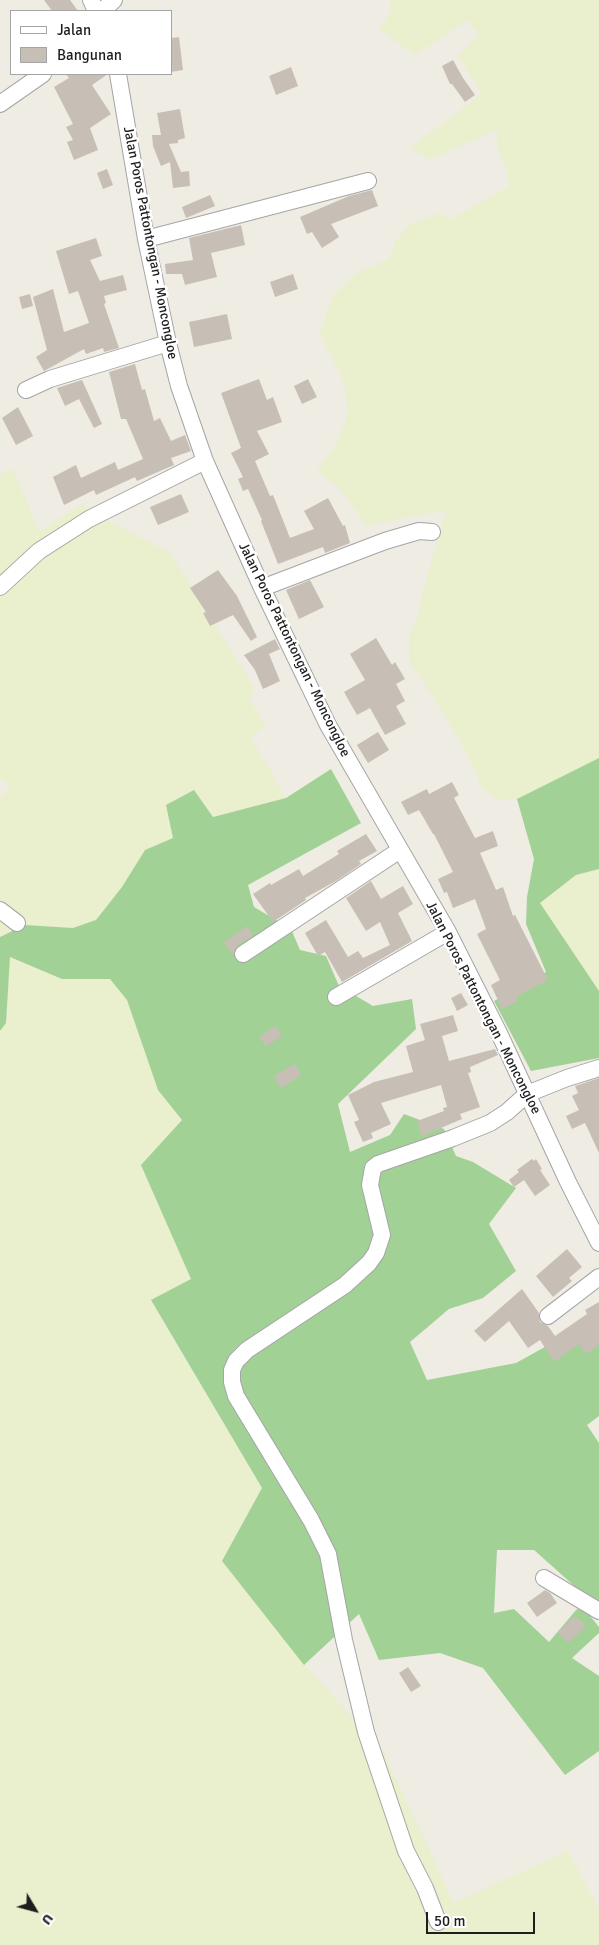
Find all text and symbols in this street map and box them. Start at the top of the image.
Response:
legend [10,10,172,75]
text: Jalan [57,21,91,39]
text: Bangunan [57,46,122,64]
street label: Jalan Poros Pattontongan - Moncongloe [119,125,181,361]
street label: Jalan Poros Pattontongan - Moncongloe [235,540,353,760]
street label: Jalan Poros Pattontongan - Moncongloe [422,899,544,1117]
north arrow [10,1885,60,1935]
scale bar [429,1902,538,1934]
text: U [38,1910,57,1928]
text: 50 m [434,1912,465,1930]

